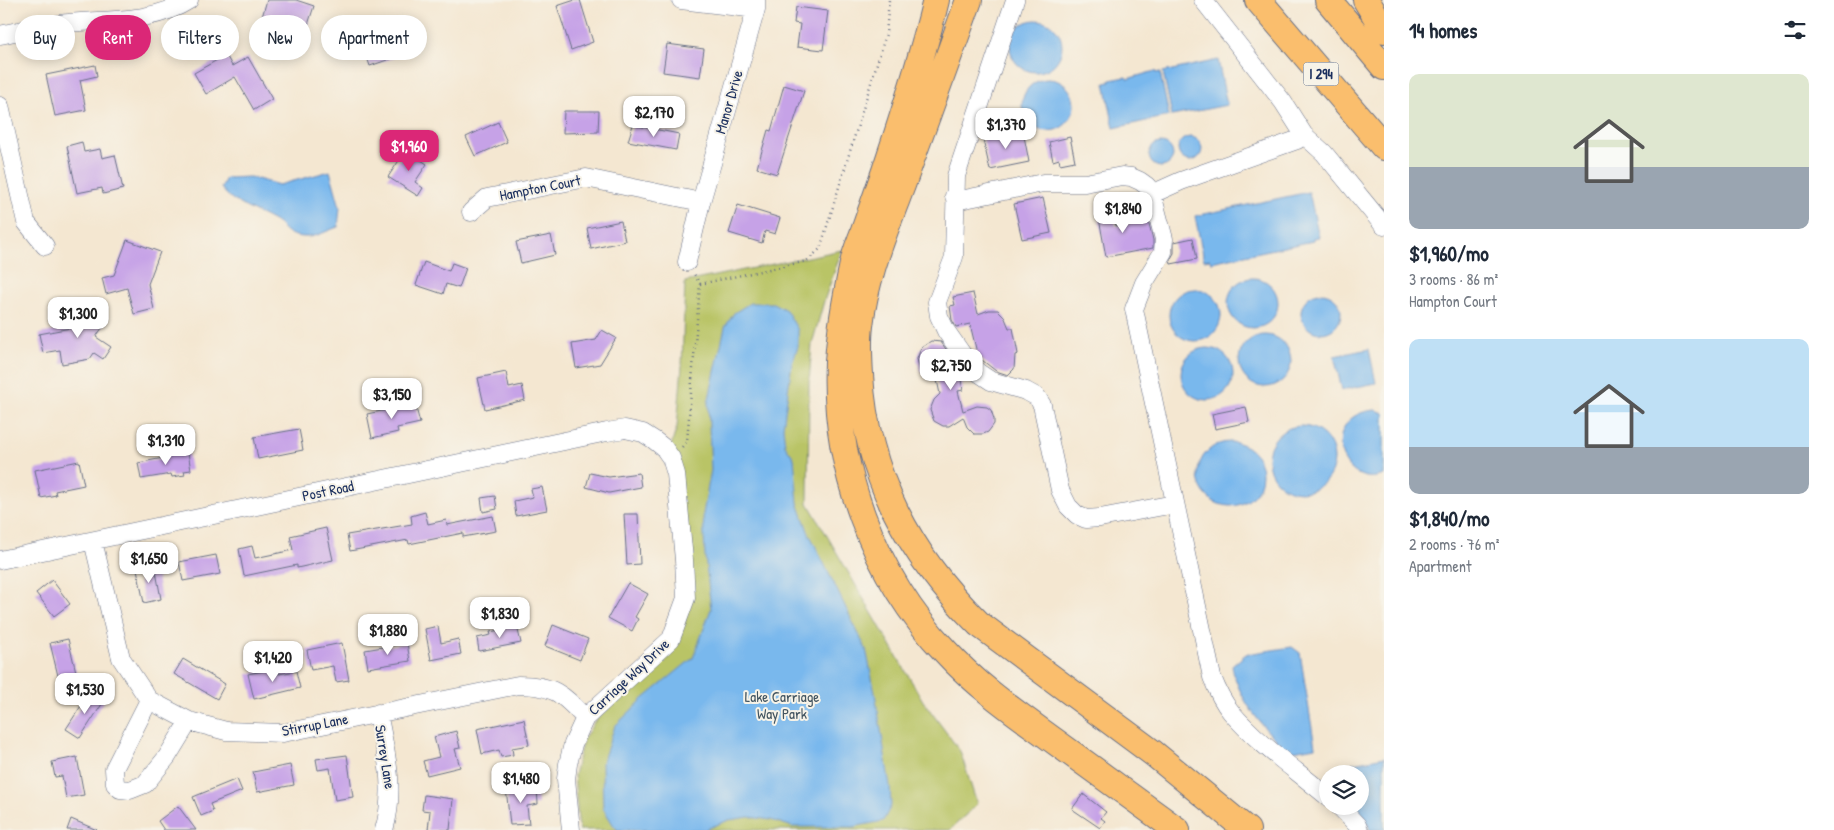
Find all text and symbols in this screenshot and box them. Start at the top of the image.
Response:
chip: Buy [15,15,75,60]
chip: Rent [85,15,151,60]
chip: Filters [161,15,239,60]
chip: New [249,15,311,60]
chip: Apartment [321,15,427,60]
text: 14 homes [1409,16,1477,45]
icon: filters [1781,16,1809,44]
road number: I 294 [1304,62,1338,86]
street label: Manor Drive [709,68,748,136]
pin: $2,170 [613,96,695,138]
text: $2,170 [634,101,674,123]
icon: home [1564,106,1654,196]
pin: $1,370 [965,108,1047,150]
text: $1,370 [986,113,1026,135]
pin: $1,960 [368,130,450,172]
text: $1,960 [391,135,427,157]
street label: Hampton Court [498,169,583,206]
pin: $1,840 [1082,192,1164,234]
text: $1,840 [1104,197,1142,219]
text: $1,960/mo [1409,239,1489,268]
text: 3 rooms · 86 m² [1409,268,1498,290]
text: Hampton Court [1409,290,1497,312]
pin: $1,300 [37,296,119,339]
text: $1,300 [59,302,97,324]
pin: $2,750 [910,348,992,391]
text: $2,750 [931,354,971,376]
icon: home [1564,371,1654,461]
pin: $3,150 [351,378,433,420]
text: $3,150 [373,383,411,405]
pin: $1,310 [125,424,207,466]
text: $1,310 [147,429,185,451]
street label: Post Road [300,475,356,506]
text: $1,840/mo [1409,504,1490,533]
text: 2 rooms · 76 m² [1409,533,1499,555]
pin: $1,650 [108,542,190,584]
text: $1,650 [130,547,168,569]
text: Apartment [1409,555,1472,577]
pin: $1,830 [459,596,541,639]
text: $1,830 [481,602,519,624]
pin: $1,880 [347,614,429,656]
text: $1,880 [369,619,407,641]
street label: Carriage Way Drive [583,633,674,720]
pin: $1,420 [232,640,314,683]
text: $1,420 [254,646,292,668]
pin: $1,530 [44,672,126,715]
text: $1,530 [66,678,104,700]
park label: Lake Carriage Way Park [745,686,819,724]
street label: Stirrup Lane [280,708,350,741]
street label: Surrey Lane [370,723,401,790]
pin: $1,480 [480,762,562,804]
map controls [1319,765,1369,815]
button: layers [1319,765,1369,815]
text: $1,480 [502,767,540,789]

